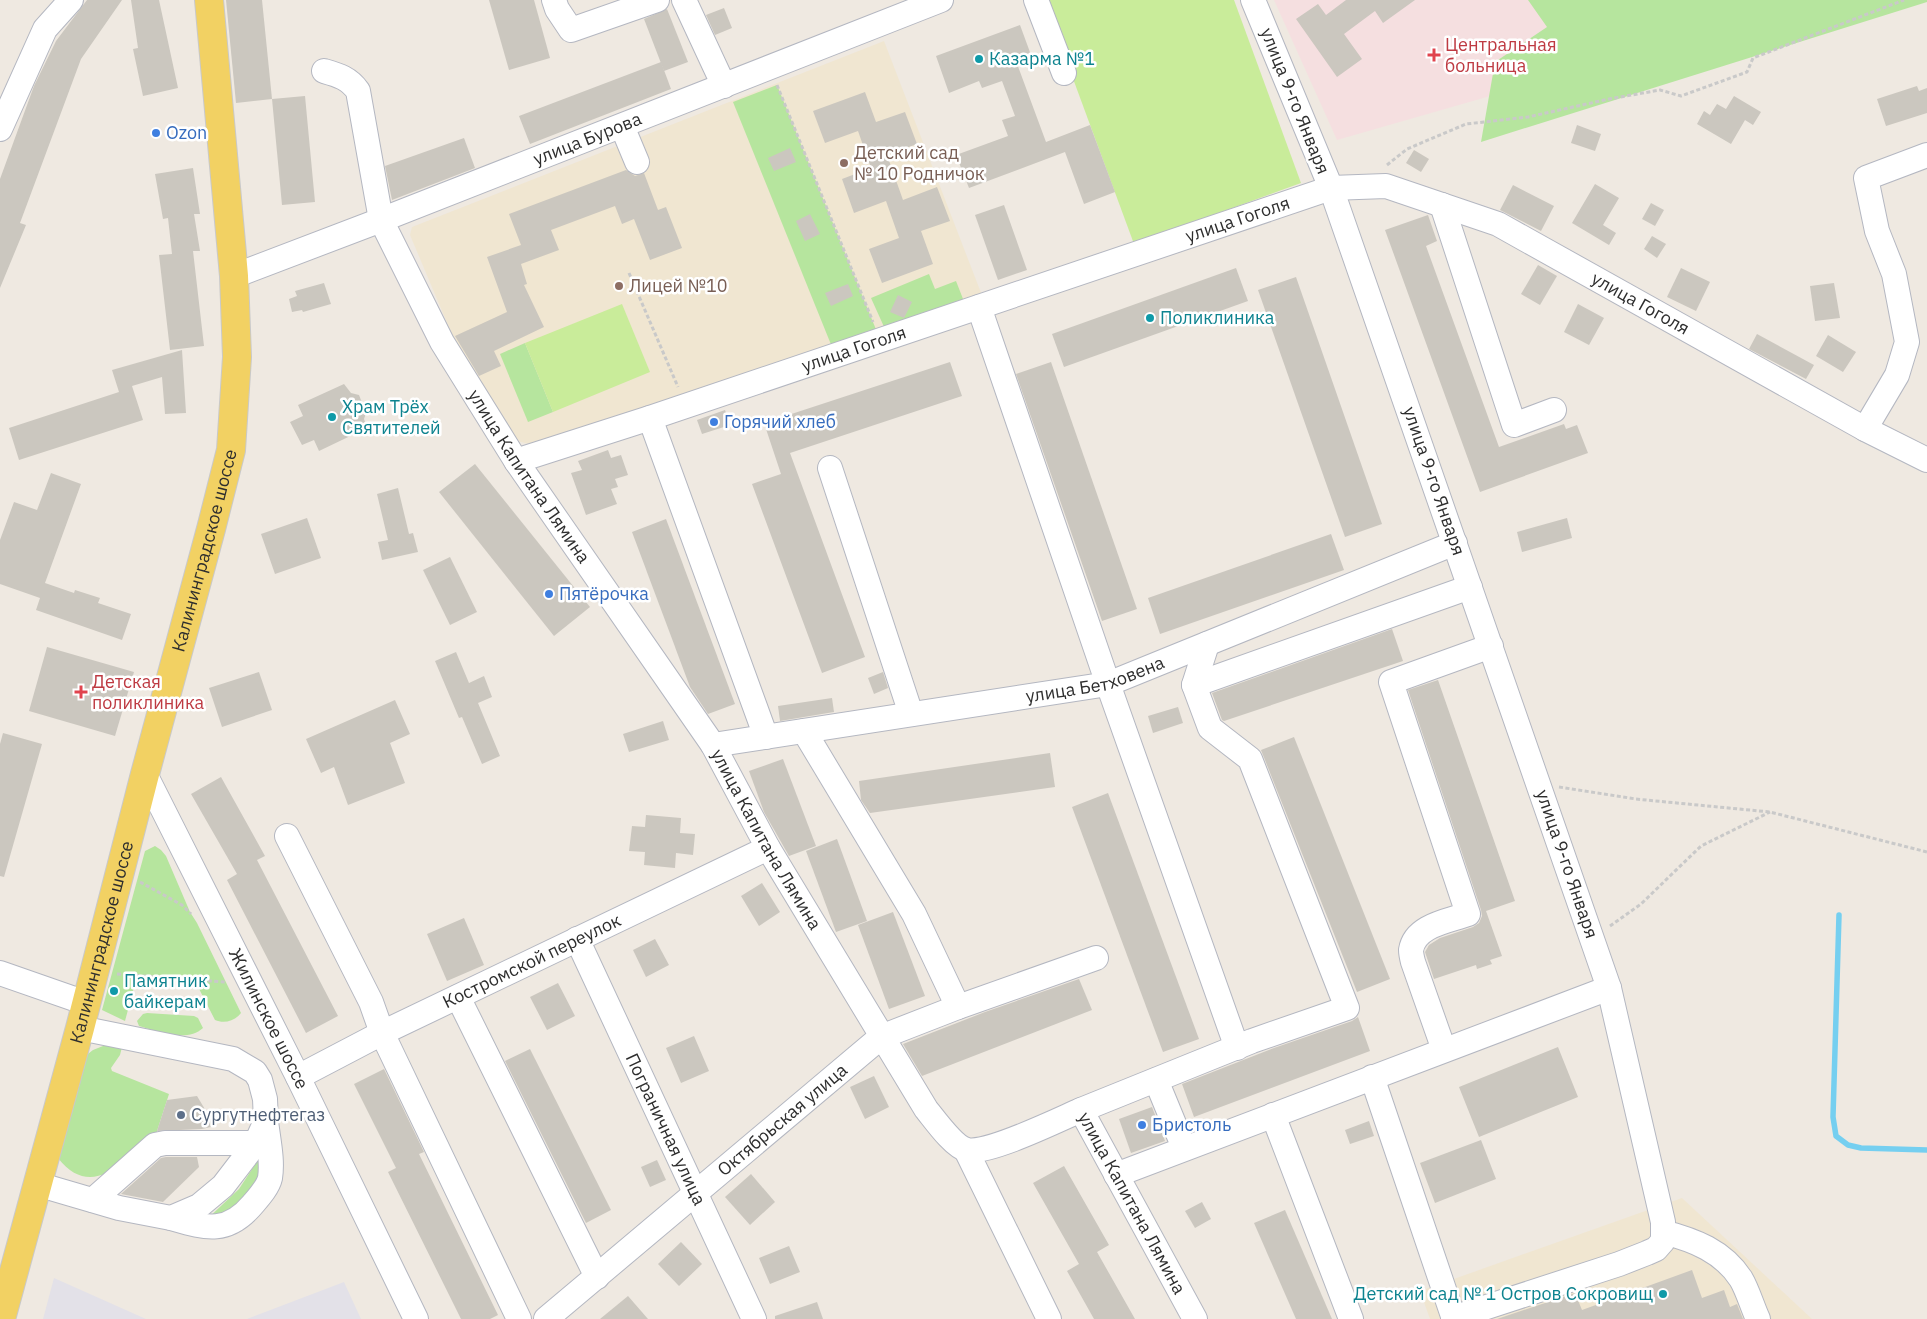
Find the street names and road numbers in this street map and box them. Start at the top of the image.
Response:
street label: улица 9-го Января [1256,24,1335,177]
street label: улица Бурова [530,107,645,170]
street label: улица Гоголя [1182,191,1293,247]
street label: улица Гоголя [1588,267,1694,340]
street label: улица Гоголя [799,320,909,377]
street label: улица Капитана Лямина [463,385,596,568]
street label: улица 9-го Января [1398,404,1471,558]
street label: Калининградское шоссе [166,447,242,654]
street label: улица Бетховена [1024,650,1168,708]
street label: улица Капитана Лямина [706,745,827,934]
street label: улица 9-го Января [1531,787,1604,941]
street label: Калининградское шоссе [64,838,138,1046]
street label: Костромской переулок [439,908,625,1013]
street label: Жилинское шоссе [224,944,314,1093]
street label: Пограничная улица [621,1049,712,1209]
street label: Октябрьская улица [712,1058,852,1181]
street label: улица Капитана Лямина [1073,1108,1191,1298]

